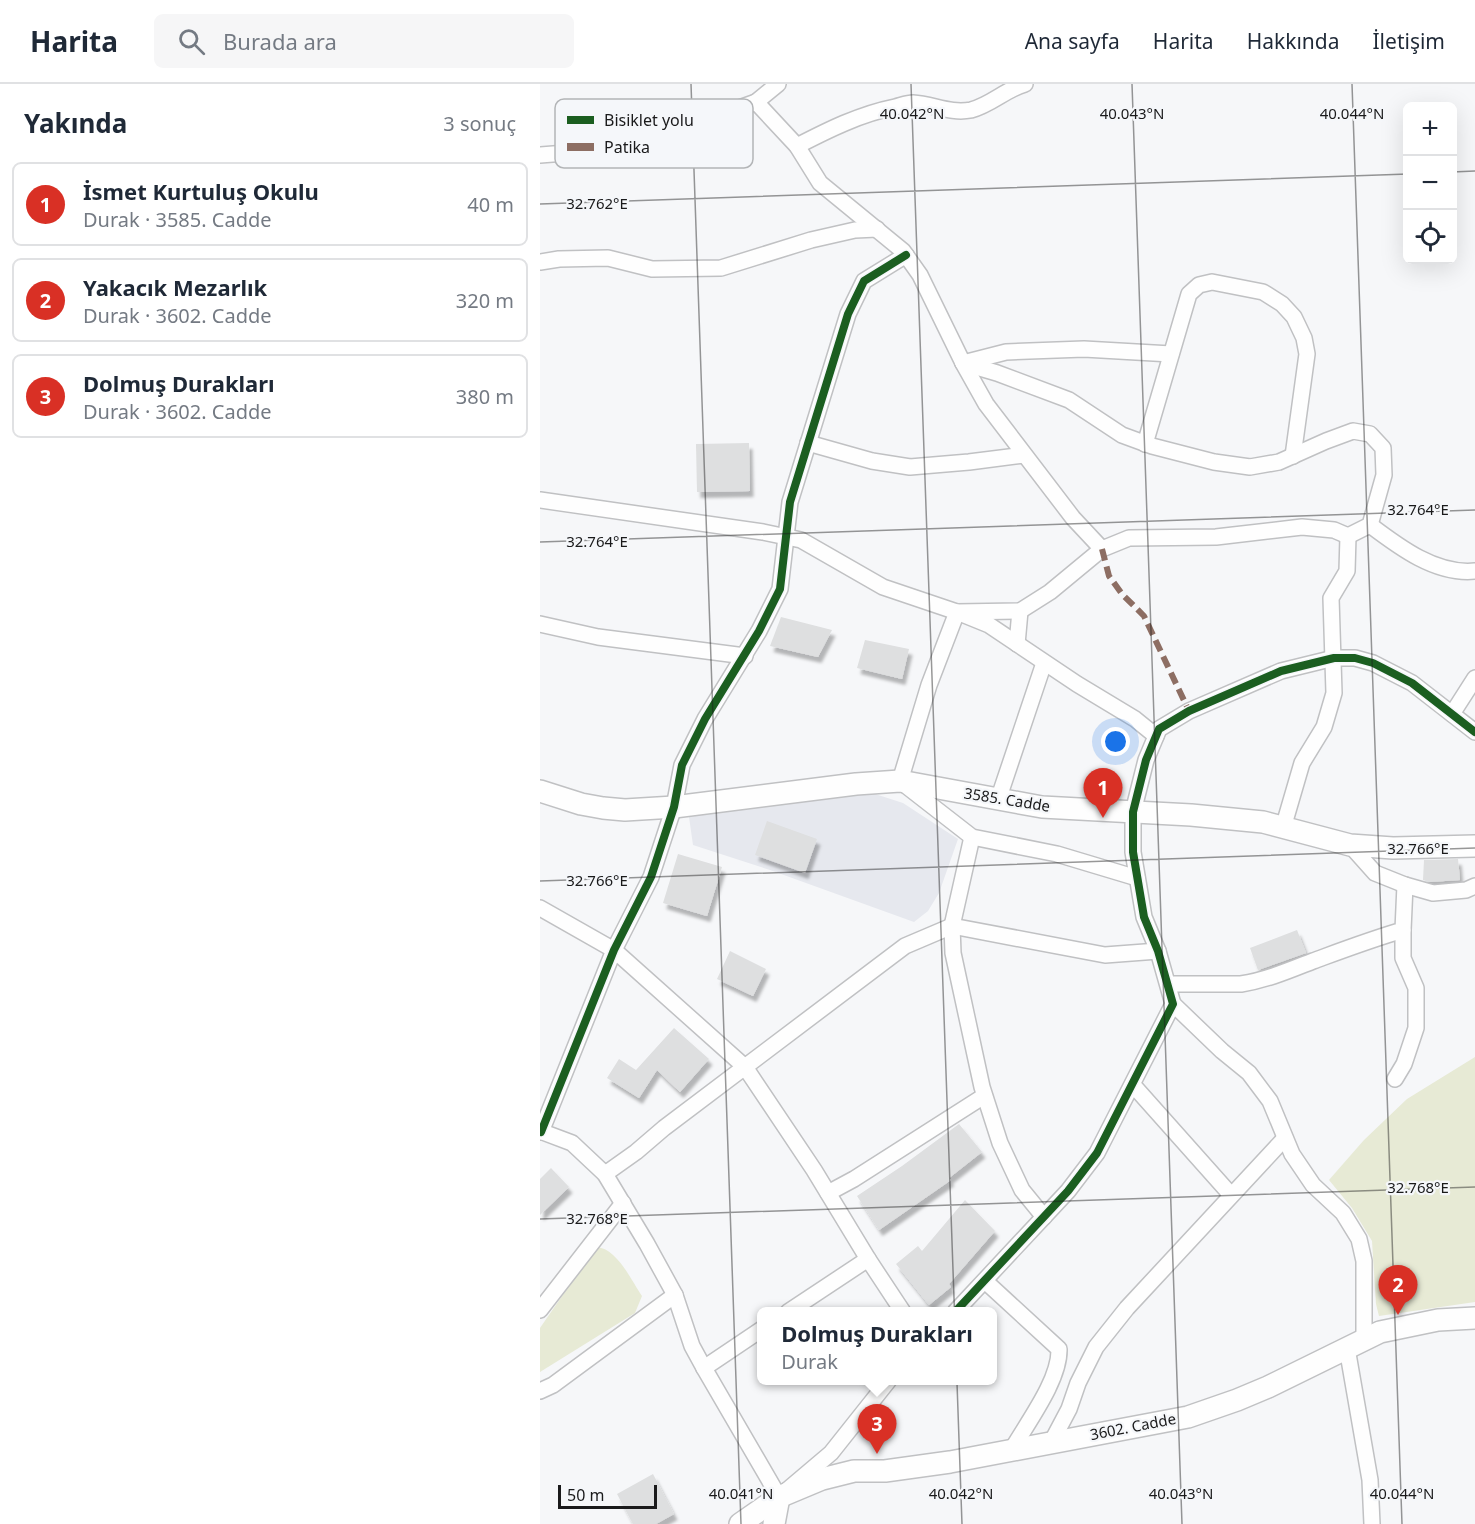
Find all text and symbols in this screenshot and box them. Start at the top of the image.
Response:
search box [154,14,574,68]
text: Harita [30,22,118,60]
icon: search [175,25,208,58]
text: Burada ara [223,26,337,56]
text: Ana sayfa [1025,27,1120,55]
text: Harita [1153,27,1214,55]
text: Hakkında [1247,27,1340,55]
text: İletişim [1373,27,1445,55]
legend [555,99,753,168]
map controls [1403,102,1457,264]
button: + [1403,102,1457,156]
text: 40.042°N [880,103,944,123]
text: 40.043°N [1100,103,1164,123]
text: 40.044°N [1320,103,1384,123]
text: Yakında [24,105,127,141]
text: Bisiklet yolu [604,109,694,131]
text: 3 sonuç [443,110,516,137]
text: Patika [604,136,650,158]
button: − [1403,156,1457,210]
text: İsmet Kurtuluş Okulu [83,176,319,206]
text: 1 [40,191,51,218]
text: 40 m [467,191,514,218]
text: 32.762°E [566,193,628,213]
text: Durak · 3585. Cadde [83,206,272,233]
button: locate [1403,210,1457,264]
text: Yakacık Mezarlık [83,272,267,302]
text: 2 [40,287,51,314]
text: 320 m [456,287,514,314]
text: Durak · 3602. Cadde [83,302,272,329]
text: Dolmuş Durakları [83,368,275,398]
text: 3 [40,383,51,410]
text: 380 m [456,383,514,410]
text: Durak · 3602. Cadde [83,398,272,425]
text: 32.764°E [1387,499,1449,519]
text: 32.764°E [566,531,628,551]
your location [1101,727,1130,756]
pin: 1 [1084,768,1122,818]
street label: 3585. Cadde [963,782,1052,816]
text: 32.766°E [1387,838,1449,858]
text: 32.766°E [566,870,628,890]
text: 32.768°E [1387,1177,1449,1197]
text: 32.768°E [566,1208,628,1228]
pin: 2 [1378,1266,1418,1315]
popup [757,1307,997,1385]
text: Dolmuş Durakları [781,1318,973,1348]
text: Durak [781,1348,838,1375]
pin: 3 [858,1404,896,1454]
street label: 3602. Cadde [1088,1408,1177,1444]
scale bar [558,1482,657,1510]
text: 40.041°N [709,1483,773,1503]
text: 40.042°N [929,1483,993,1503]
text: 40.043°N [1149,1483,1213,1503]
text: 40.044°N [1370,1483,1434,1503]
text: 50 m [567,1484,604,1506]

